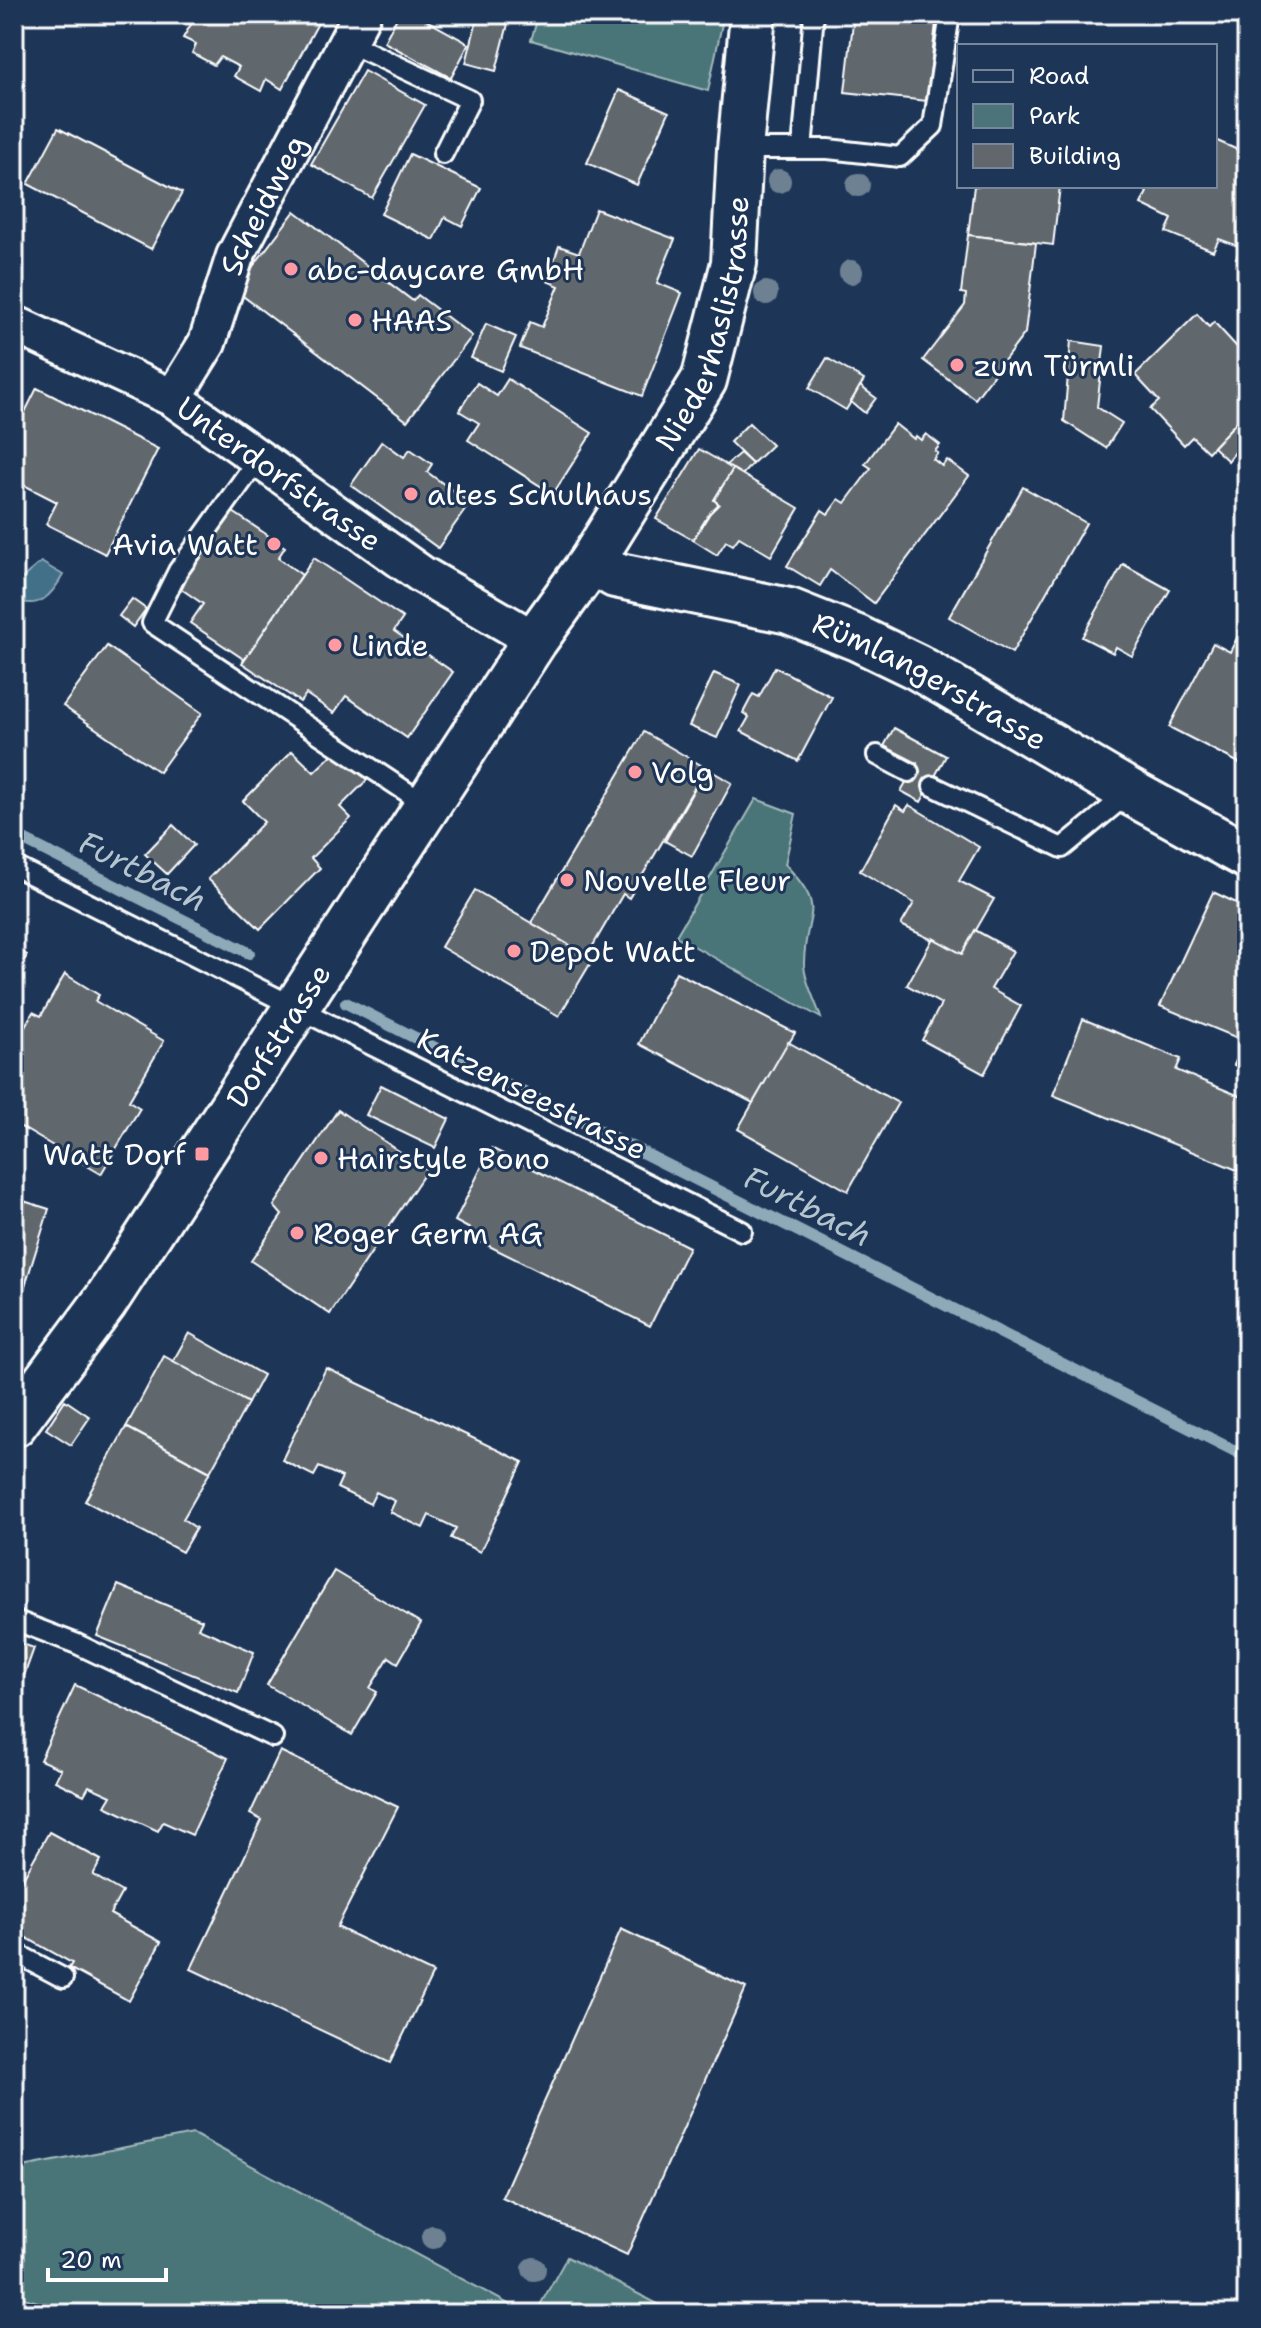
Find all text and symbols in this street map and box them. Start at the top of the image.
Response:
legend [957,44,1217,188]
text: Road [1029,60,1089,92]
text: Park [1029,100,1081,132]
street label: Scheidweg [210,127,316,280]
text: Building [1029,140,1121,172]
street label: Niederhaslistrasse [645,195,758,458]
place label: abc-daycare GmbH [307,249,584,290]
marker: abc-daycare GmbH [282,260,300,278]
place label: HAAS [371,300,452,341]
marker: HAAS [346,311,364,329]
place label: zum Türmli [973,345,1135,386]
marker: zum Türmli [948,356,966,374]
street label: Unterdorfstrasse [169,387,390,561]
place label: altes Schulhaus [427,474,652,515]
marker: altes Schulhaus [402,485,420,503]
place label: Avia Watt [112,524,258,565]
marker: Avia Watt [265,535,283,553]
street label: Rümlangerstrasse [807,602,1055,759]
place label: Linde [351,625,429,666]
marker: Linde [326,636,344,654]
place label: Volg [651,752,714,793]
marker: Volg [626,763,644,781]
water label: Furtbach [72,820,214,922]
place label: Nouvelle Fleur [583,860,791,901]
marker: Nouvelle Fleur [558,871,576,889]
place label: Depot Watt [530,931,696,972]
marker: Depot Watt [505,942,523,960]
street label: Dorfstrasse [216,955,340,1116]
street label: Katzenseestrasse [410,1018,654,1170]
place label: Watt Dorf [42,1134,187,1175]
place label: Hairstyle Bono [337,1138,550,1179]
marker: Watt Dorf [193,1145,211,1163]
marker: Hairstyle Bono [312,1149,330,1167]
water label: Furtbach [737,1155,879,1257]
place label: Roger Germ AG [313,1213,543,1254]
marker: Roger Germ AG [288,1224,306,1242]
scale bar [48,2232,166,2282]
text: 20 m [60,2244,122,2276]

